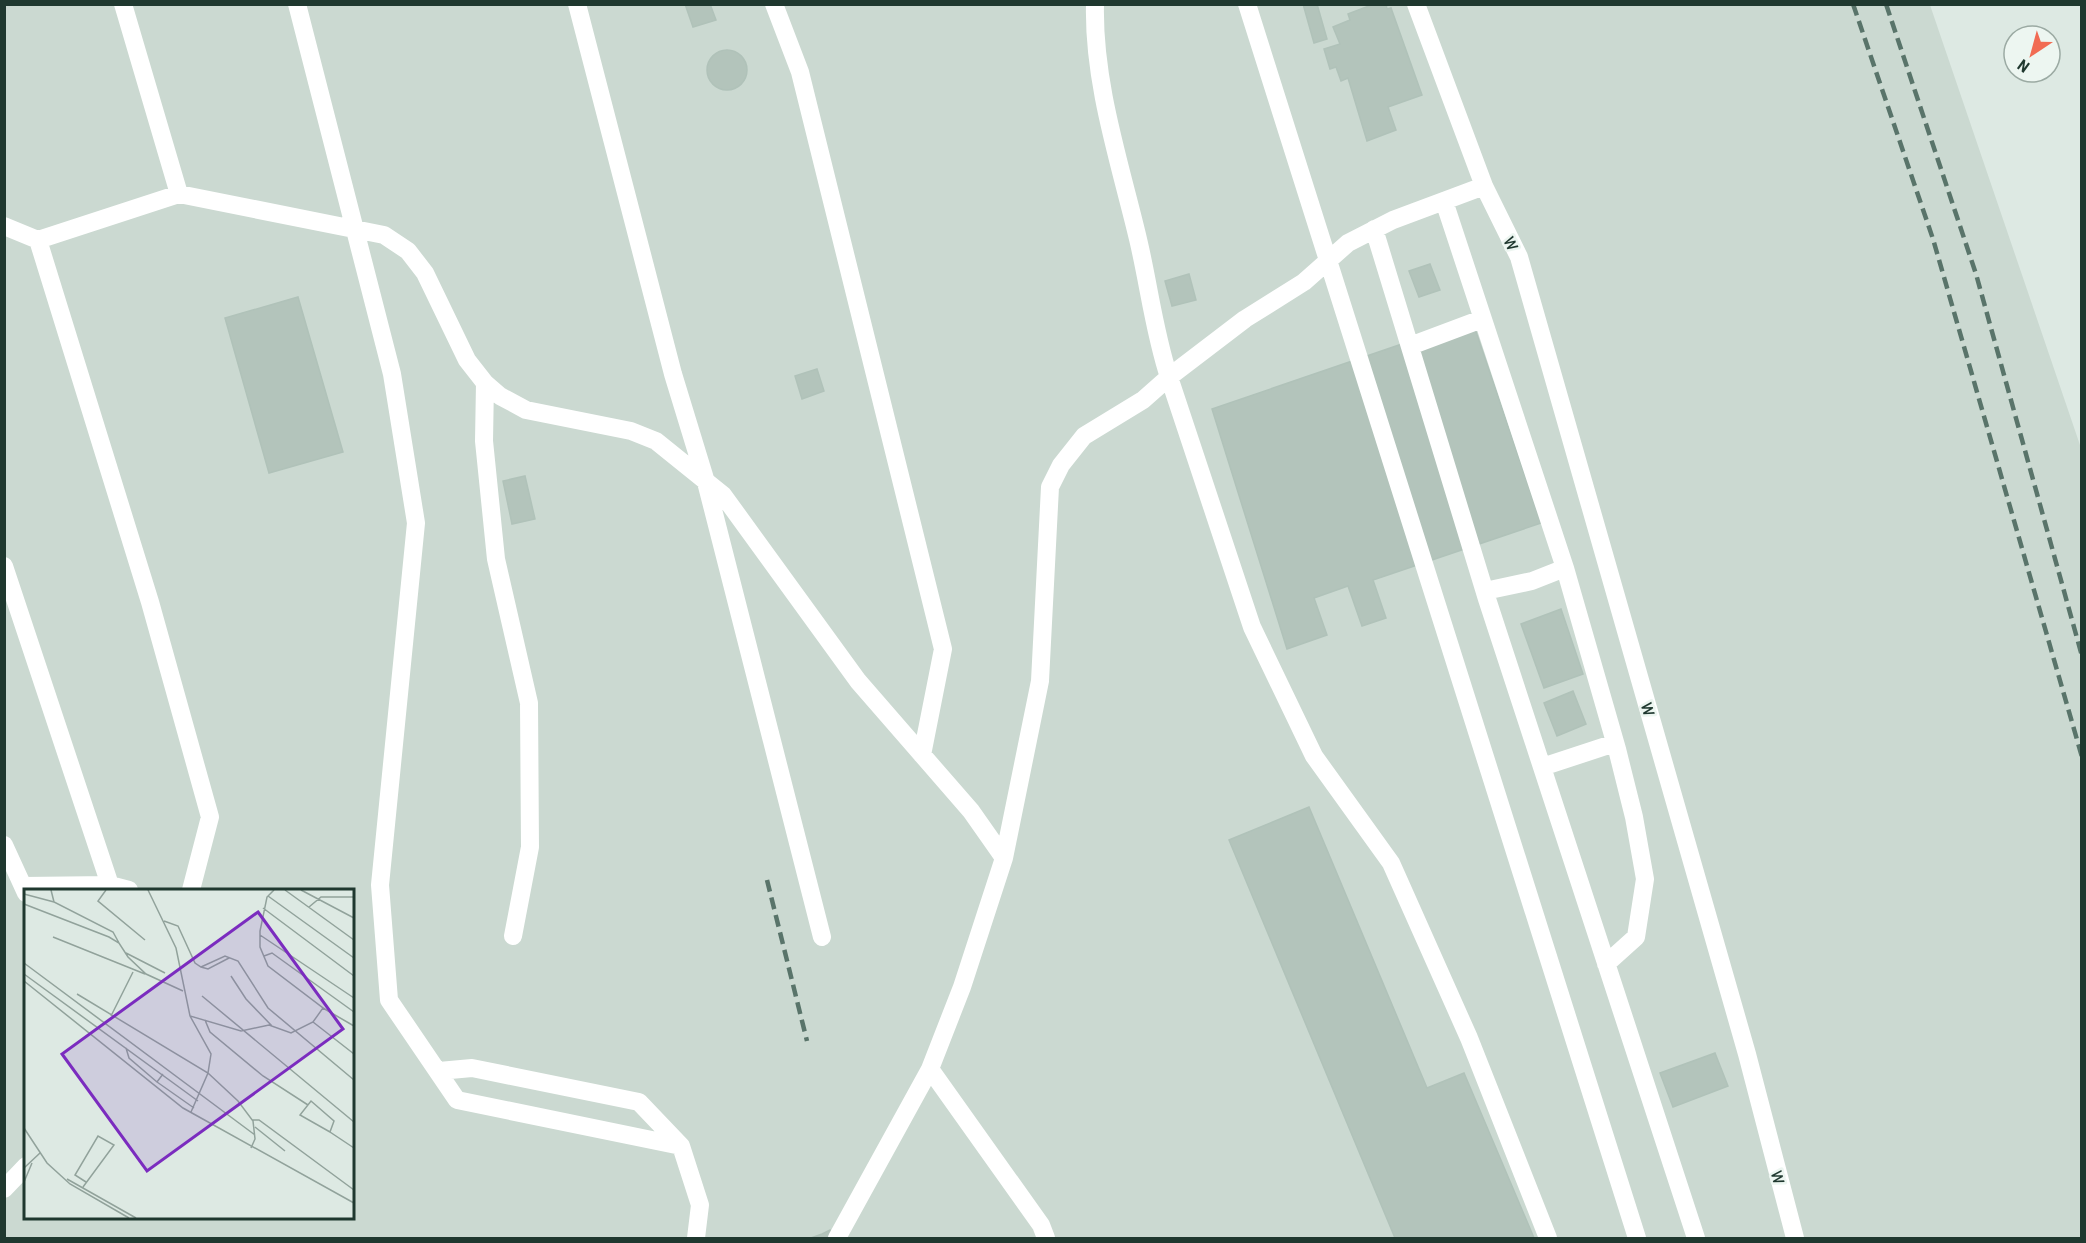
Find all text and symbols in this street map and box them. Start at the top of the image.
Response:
north arrow [2002,24,2062,84]
text: N [2014,55,2033,76]
street label: w [1498,232,1526,255]
street label: w [1636,699,1663,719]
inset map [24,889,354,1219]
street label: w [1766,1167,1792,1187]

